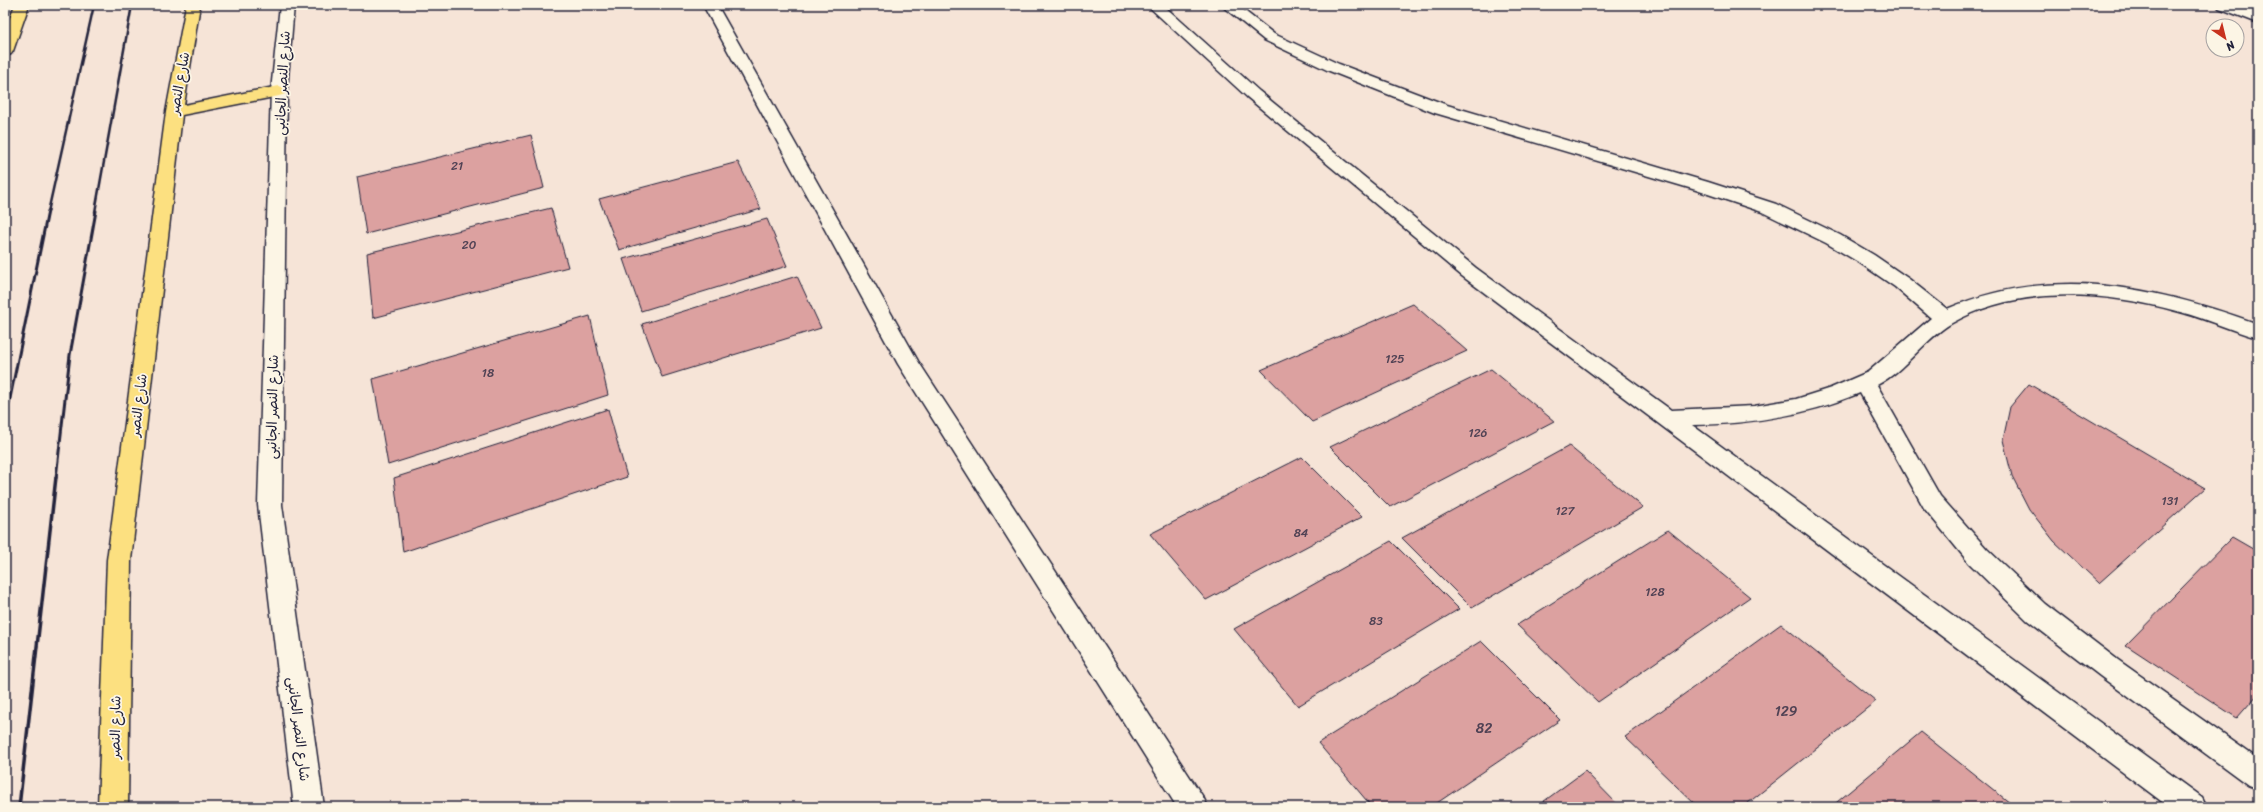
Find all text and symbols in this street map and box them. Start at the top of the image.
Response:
north arrow [2205,18,2245,58]
street label: شارع النصر الجانبى [267,30,298,136]
text: N [2222,35,2240,56]
street label: شارع النصر [162,50,197,117]
house number: 21 [451,155,463,177]
house number: 20 [462,234,477,256]
house number: 125 [1385,348,1405,370]
street label: شارع النصر الجانبى [259,354,286,460]
house number: 18 [482,362,494,384]
street label: شارع النصر [122,372,155,439]
house number: 126 [1469,422,1488,444]
house number: 131 [2162,490,2178,512]
house number: 127 [1556,500,1576,522]
house number: 84 [1294,522,1309,544]
house number: 128 [1645,581,1665,603]
house number: 83 [1369,610,1383,632]
street label: شارع النصر الجانبى [280,675,317,783]
street label: شارع النصر [102,695,129,760]
house number: 129 [1775,699,1798,724]
house number: 82 [1476,716,1492,741]

